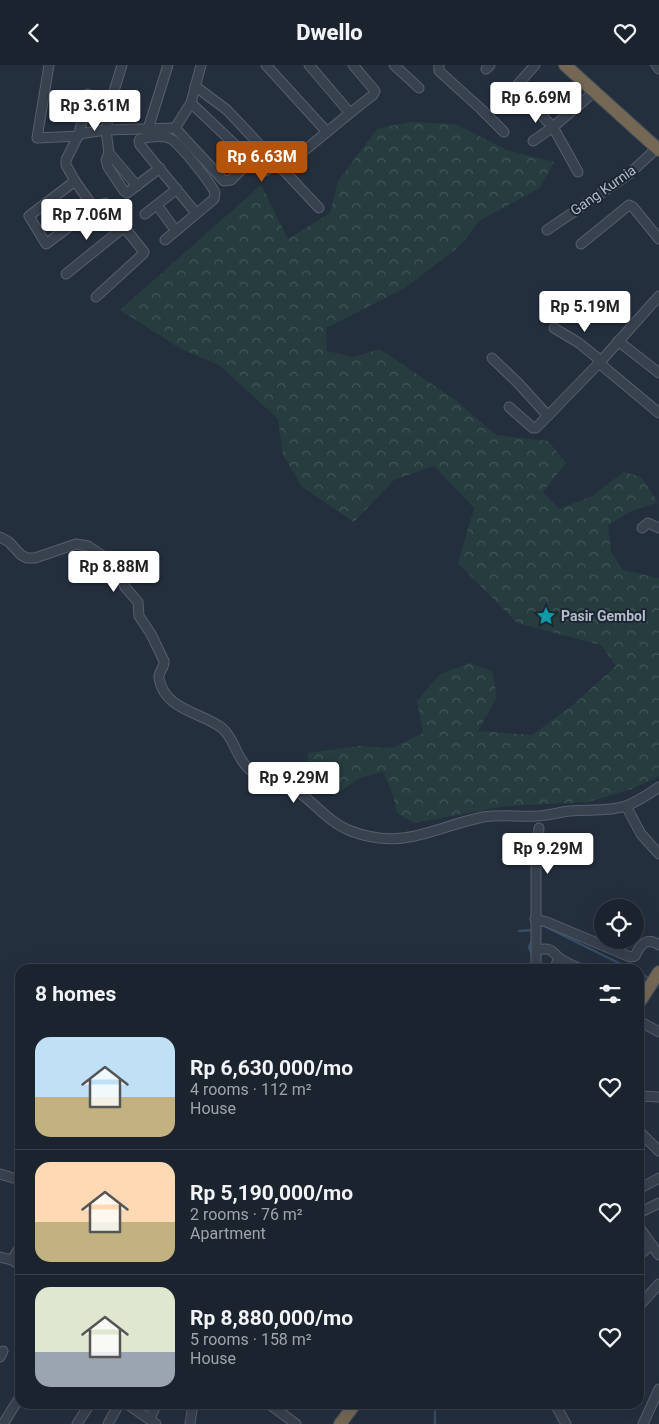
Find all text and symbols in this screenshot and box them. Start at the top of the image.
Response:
icon: back [20,19,48,47]
icon: heart [611,19,639,47]
text: Dwello [296,20,363,45]
pin: Rp 6.69M [484,82,588,124]
text: Rp 6.69M [501,88,571,107]
pin: Rp 3.61M [43,89,147,132]
text: Rp 3.61M [60,96,130,115]
pin: Rp 6.63M [210,141,314,183]
text: Rp 6.63M [227,147,297,166]
street label: Gang Kurnia [567,162,639,218]
pin: Rp 7.06M [35,199,139,241]
text: Rp 7.06M [52,205,122,224]
pin: Rp 5.19M [533,291,637,333]
text: Rp 5.19M [550,297,620,316]
pin: Rp 8.88M [62,551,166,593]
text: Rp 8.88M [79,557,149,576]
place icon: Pasir Gembol [535,605,557,627]
place label: Pasir Gembol [561,608,646,624]
pin: Rp 9.29M [242,761,346,804]
text: Rp 9.29M [259,768,329,787]
pin: Rp 9.29M [496,833,600,875]
text: Rp 9.29M [513,839,583,858]
map controls [594,899,644,949]
button: locate [594,899,644,949]
icon: filters [596,980,624,1008]
text: 8 homes [35,982,116,1006]
text: Rp 6,630,000/mo [190,1056,353,1080]
icon: home [75,1057,135,1117]
icon: heart [596,1073,624,1101]
text: 4 rooms · 112 m² [190,1080,312,1099]
text: House [190,1099,236,1118]
text: Rp 5,190,000/mo [190,1181,353,1205]
icon: home [75,1182,135,1242]
icon: heart [596,1198,624,1226]
text: 2 rooms · 76 m² [190,1205,303,1224]
text: Apartment [190,1224,266,1243]
text: Rp 8,880,000/mo [190,1306,353,1330]
icon: home [75,1307,135,1367]
icon: heart [596,1323,624,1351]
text: 5 rooms · 158 m² [190,1330,312,1349]
text: House [190,1349,236,1368]

